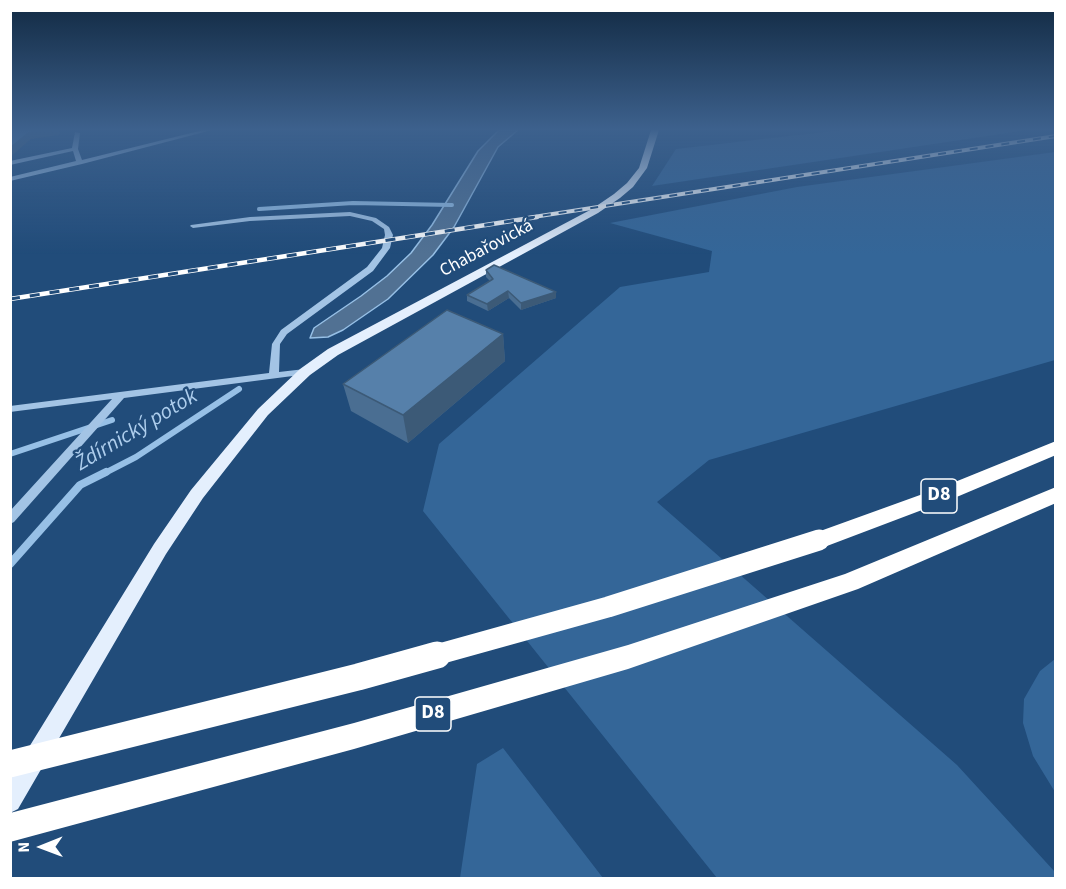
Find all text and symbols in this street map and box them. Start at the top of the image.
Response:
street label: Chabařovická [437,215,537,283]
water label: Ždírnický potok [71,384,203,478]
road number: D8 [921,479,957,513]
road number: D8 [415,697,451,731]
north arrow [12,817,72,877]
text: N [13,842,35,853]

